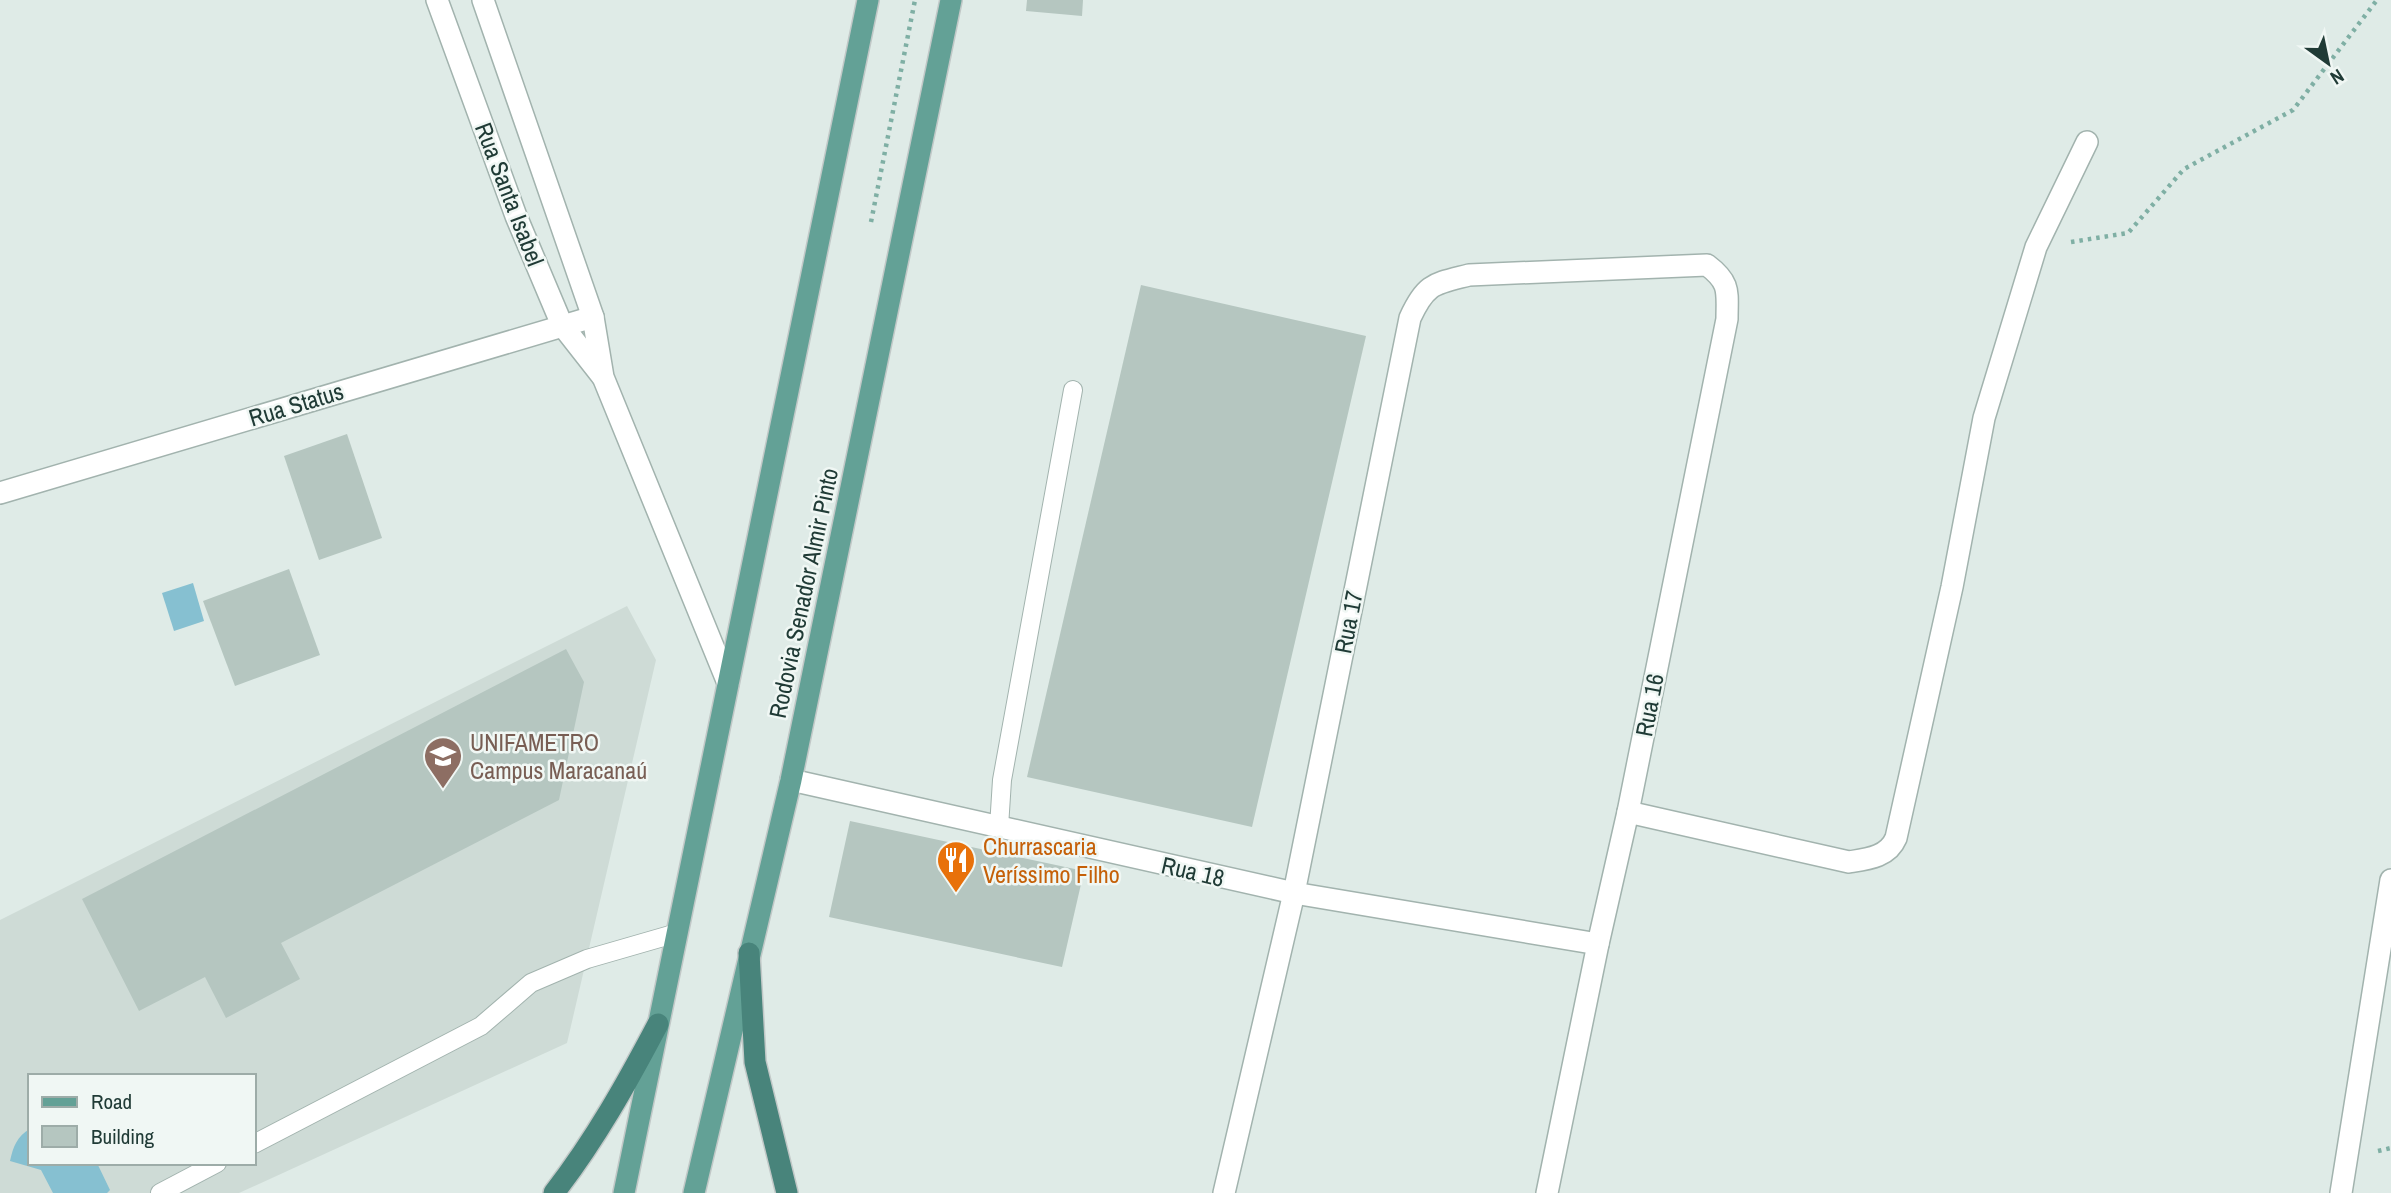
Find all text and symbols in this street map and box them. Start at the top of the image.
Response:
north arrow [2293,28,2363,98]
text: N [2325,63,2349,91]
street label: Rua Santa Isabel [468,118,552,270]
street label: Rua Status [245,374,347,434]
street label: Rodovia Senador Almir Pinto [761,465,845,721]
street label: Rua 17 [1326,588,1370,656]
street label: Rua 16 [1627,671,1671,739]
place label: UNIFAMETRO Campus Maracanaú [470,726,647,786]
school or university icon: UNIFAMETRO Campus Maracanaú [422,735,464,790]
place label: Churrascaria Veríssimo Filho [983,830,1120,890]
restaurant icon: Churrascaria Veríssimo Filho [935,839,977,894]
street label: Rua 18 [1158,848,1228,894]
legend [28,1074,256,1165]
text: Road [91,1087,132,1116]
text: Building [91,1122,155,1151]

